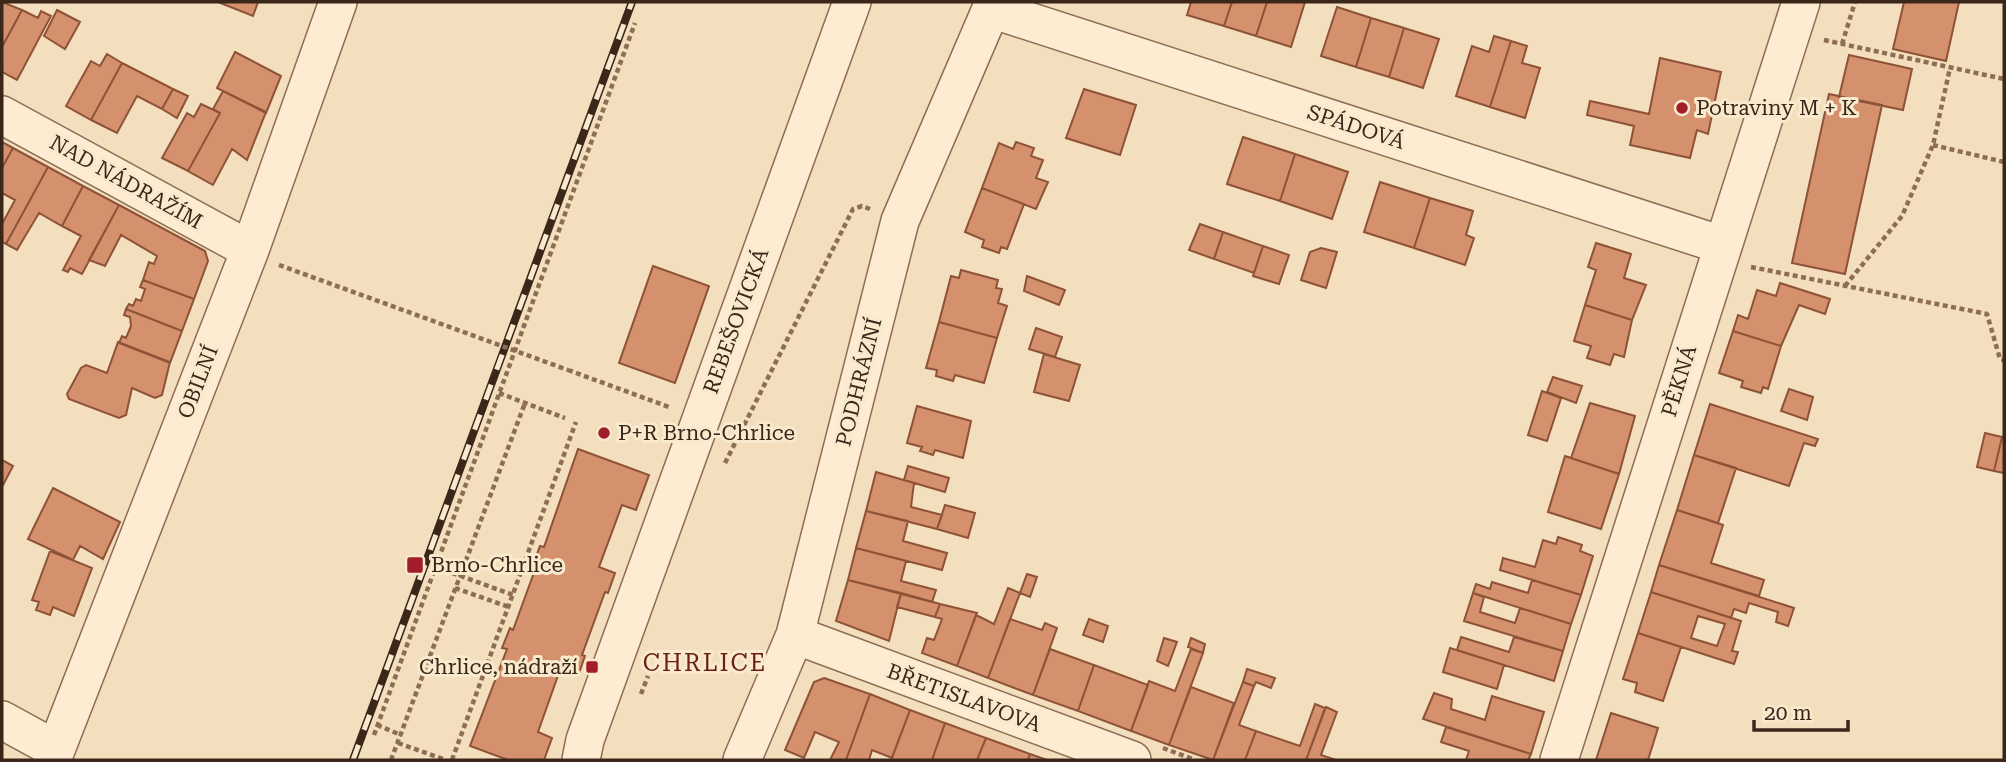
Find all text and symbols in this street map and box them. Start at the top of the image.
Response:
place label: Potraviny M + K [1696,96,1857,120]
street label: SPÁDOVÁ [1304,99,1408,154]
marker: Potraviny M + K [1674,100,1690,116]
street label: NAD NÁDRAŽÍM [46,129,207,234]
street label: REBEŠOVICKÁ [698,244,774,397]
street label: PODHRÁZNÍ [830,315,887,449]
street label: OBILNÍ [172,342,223,422]
street label: PĚKNÁ [1656,342,1701,420]
place label: P+R Brno-Chrlice [618,421,795,445]
marker: P+R Brno-Chrlice [596,425,612,441]
place label: Brno-Chrlice [431,553,563,577]
marker: Brno-Chrlice [405,555,425,575]
district label: CHRLICE [643,649,767,677]
place label: Chrlice, nádraží [419,655,578,679]
marker: Chrlice, nádraží [584,659,600,675]
street label: BŘETISLAVOVA [884,659,1045,737]
scale bar [1754,688,1848,732]
text: 20 m [1764,701,1812,725]

